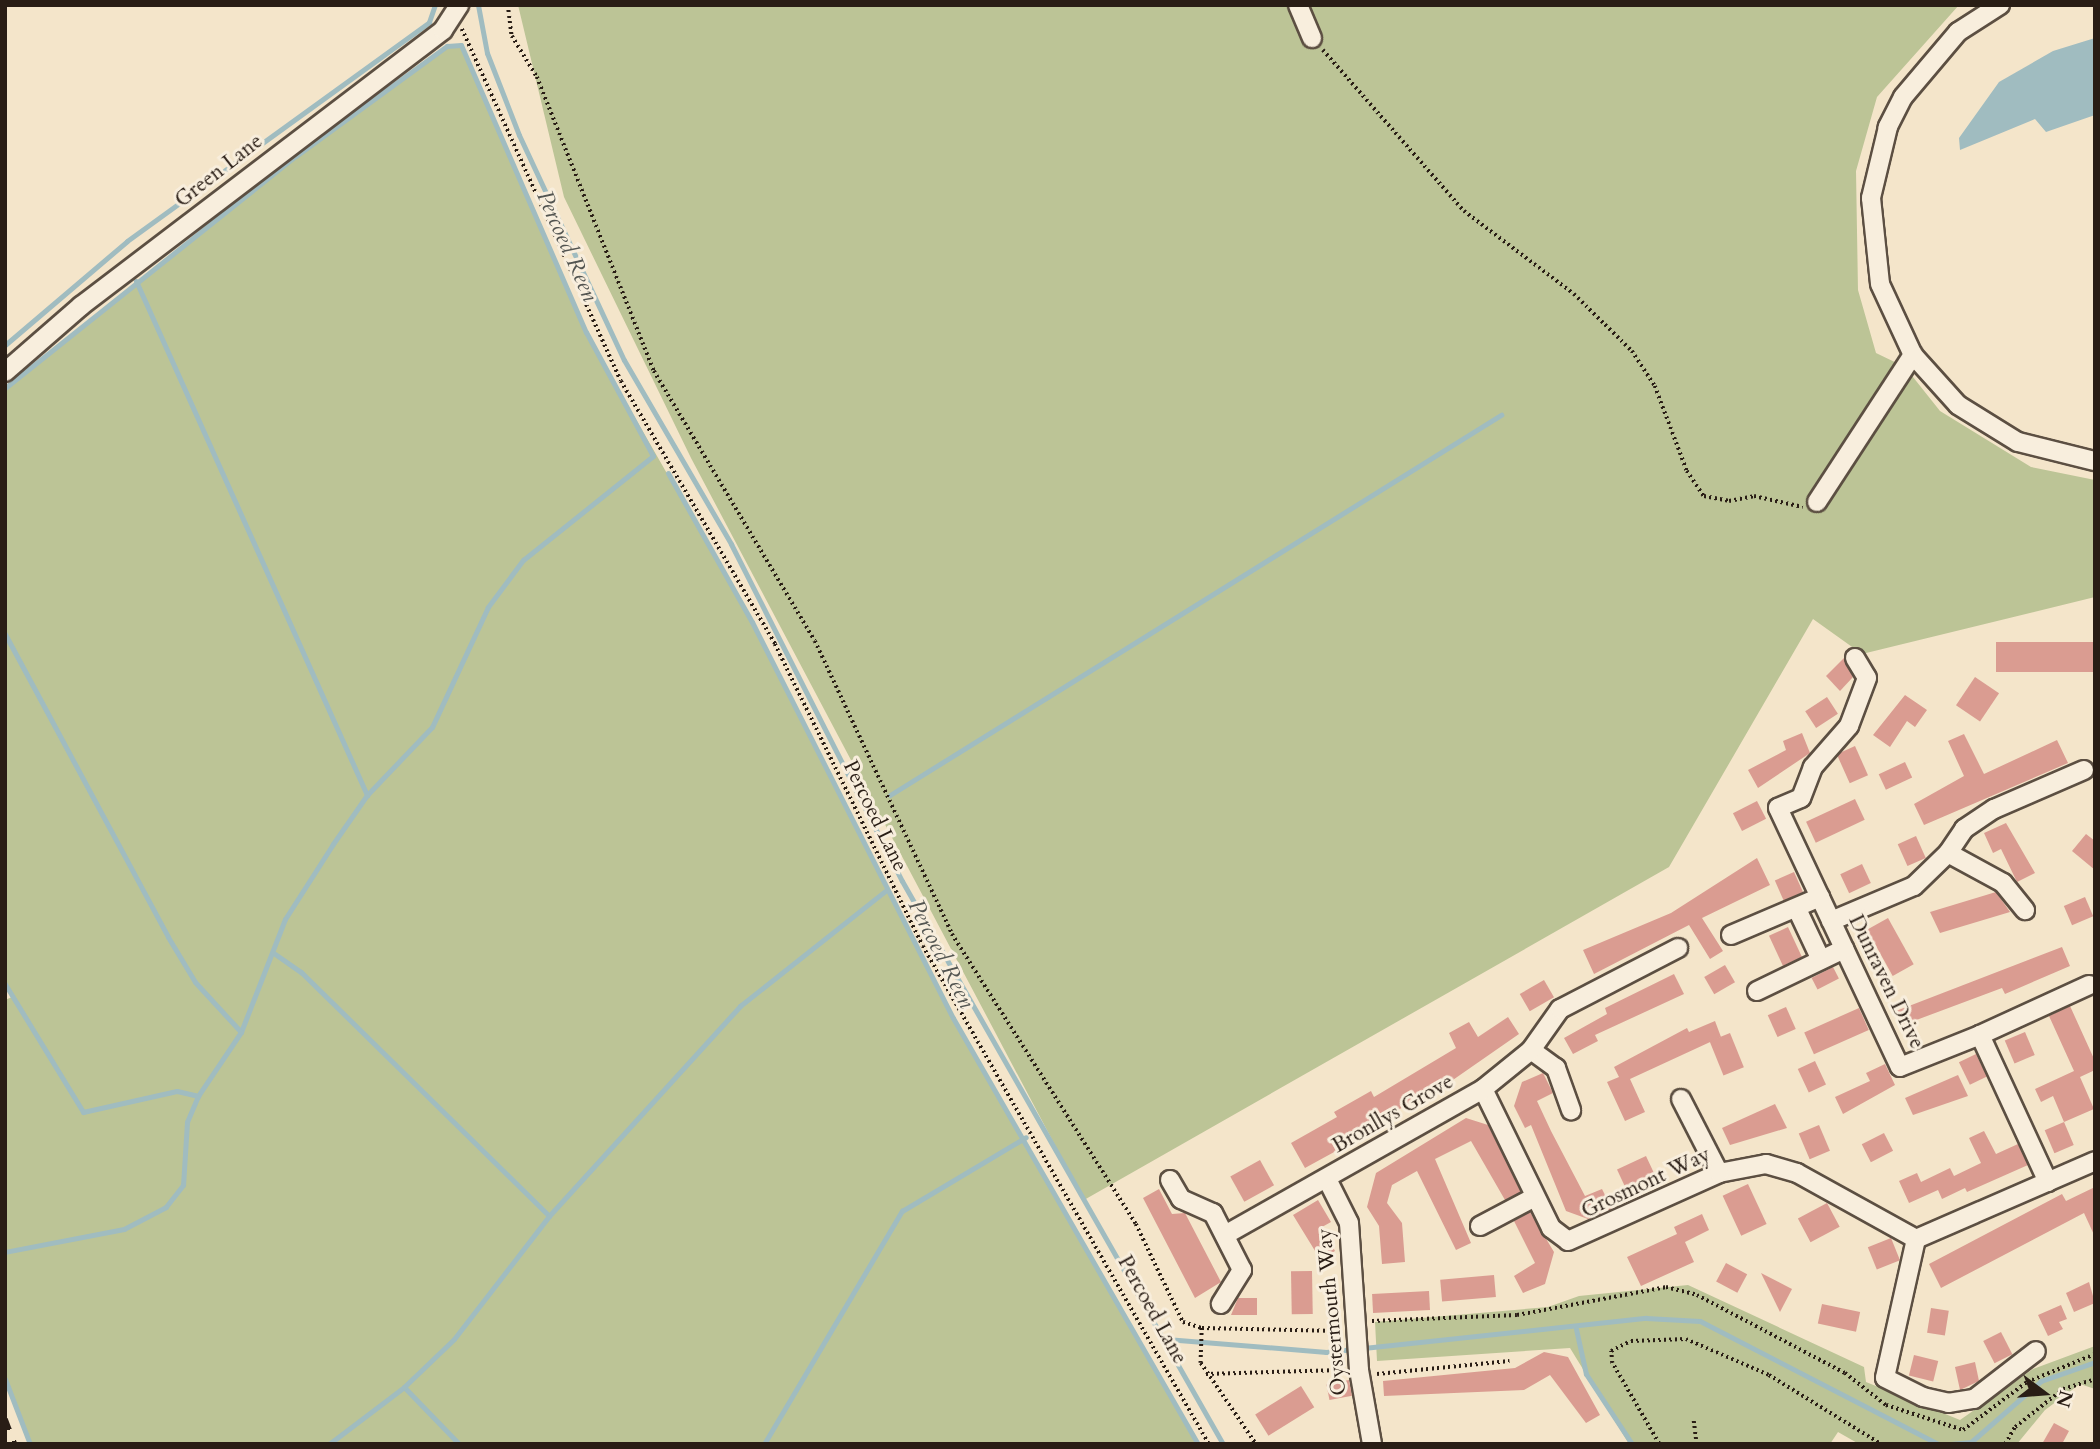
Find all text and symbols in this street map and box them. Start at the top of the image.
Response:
street label: Green Lane [170,129,268,213]
water label: Percoed Reen [530,186,604,306]
street label: Percoed Lane [837,756,913,876]
water label: Percoed Reen [902,895,980,1013]
street label: Dunraven Drive [1843,911,1929,1053]
street label: Bronllys Grove [1328,1069,1458,1159]
street label: Grosmont Way [1578,1142,1714,1224]
street label: Oystermouth Way [1312,1227,1352,1397]
street label: Percoed Lane [1112,1251,1192,1369]
north arrow [2009,1358,2079,1428]
text: N [2049,1387,2079,1410]

